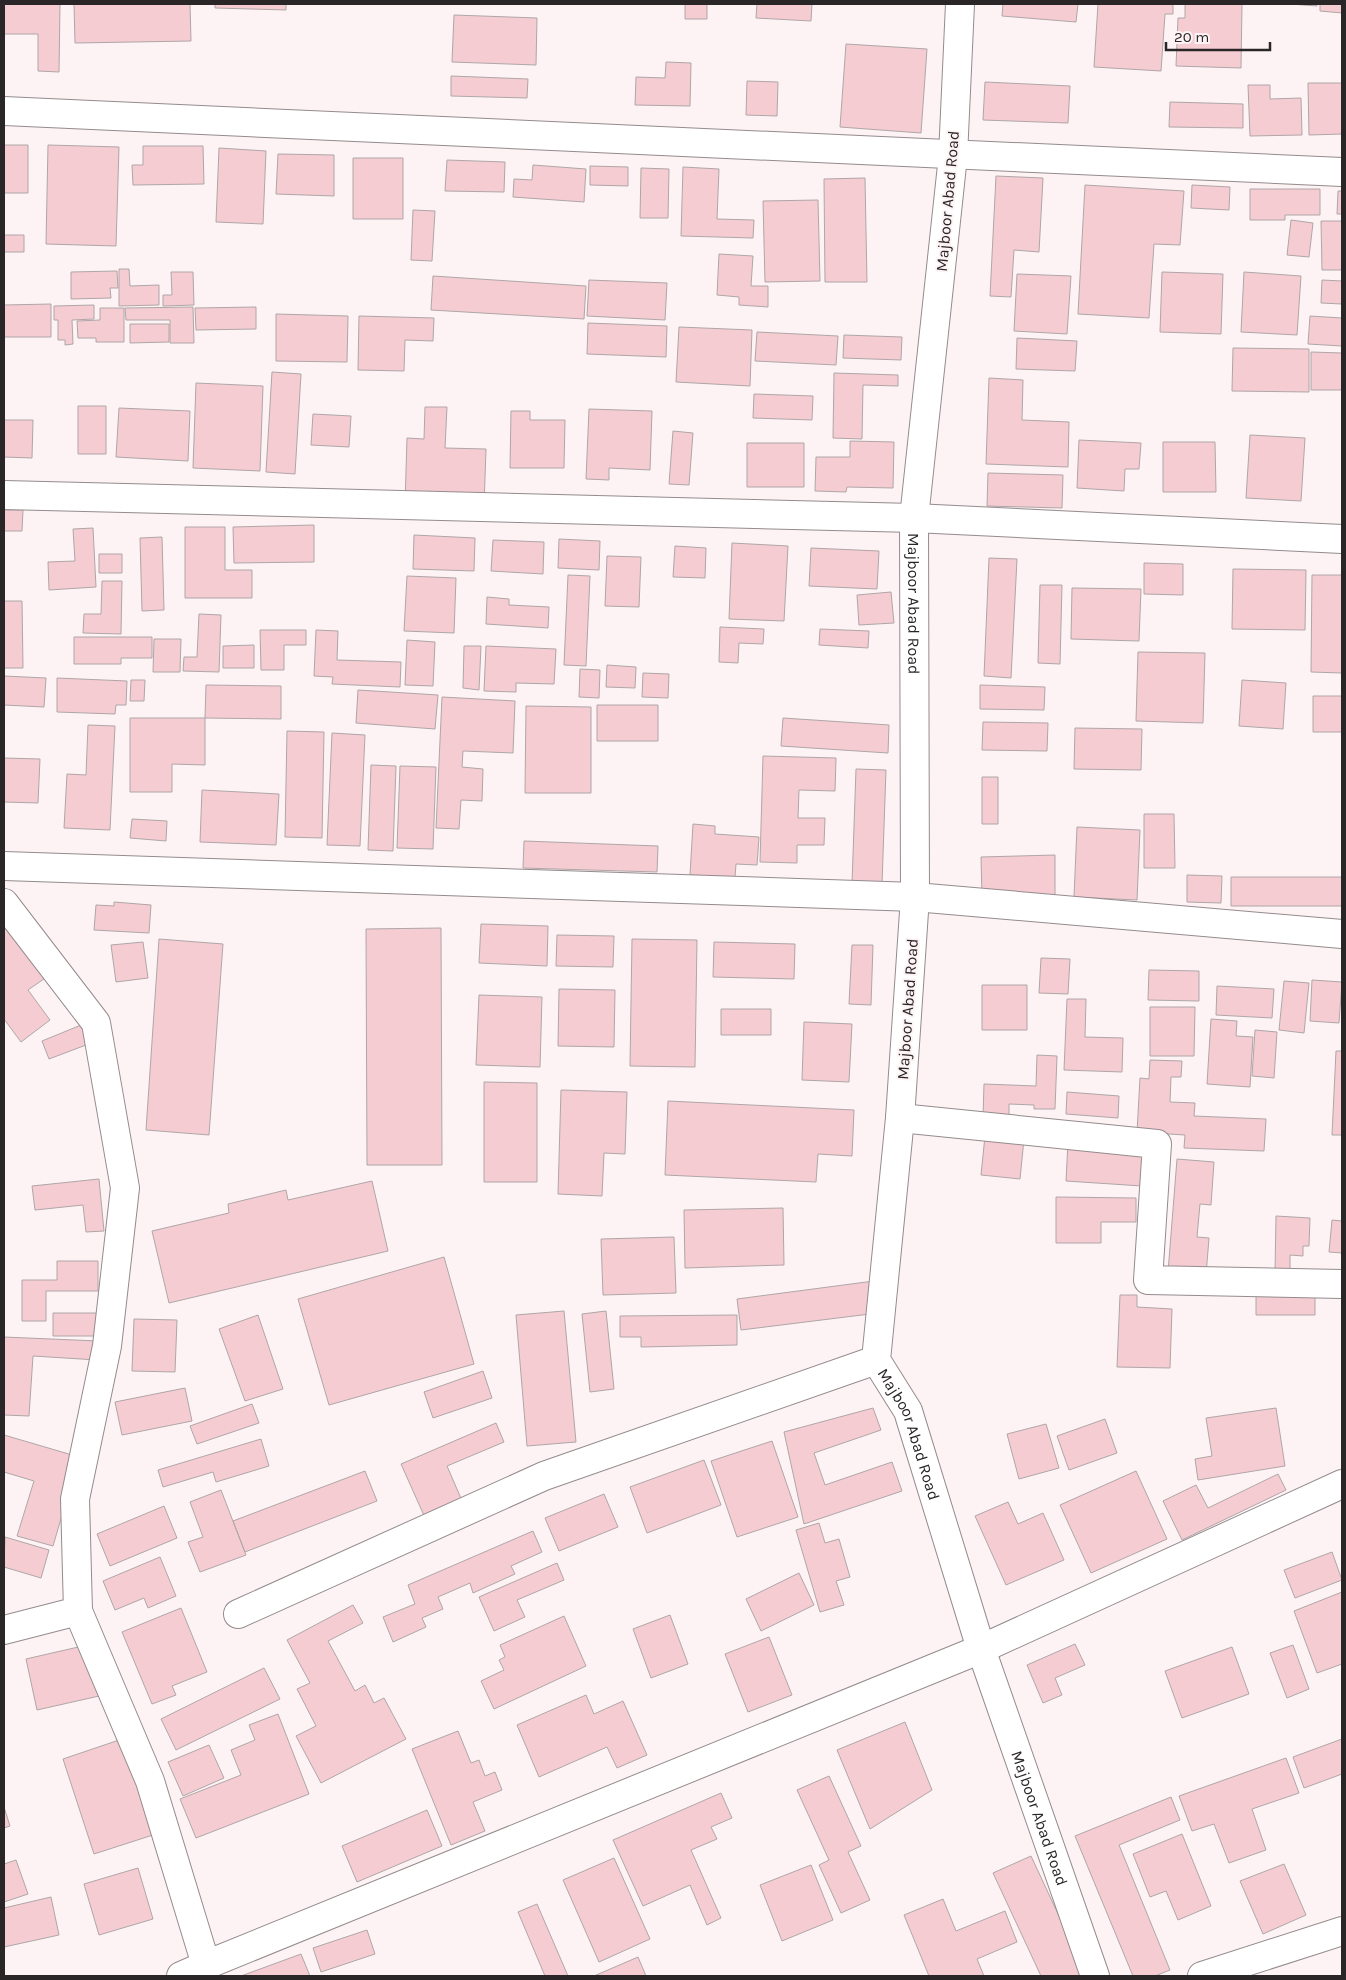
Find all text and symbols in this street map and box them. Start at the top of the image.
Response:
scale bar [1166,20,1270,52]
text: 20 m [1174,28,1209,46]
street label: Majboor Abad Road [932,130,963,272]
street label: Majboor Abad Road [904,533,923,675]
street label: Majboor Abad Road [893,938,922,1080]
street label: Majboor Abad Road [873,1365,944,1503]
street label: Majboor Abad Road [1007,1748,1072,1888]

